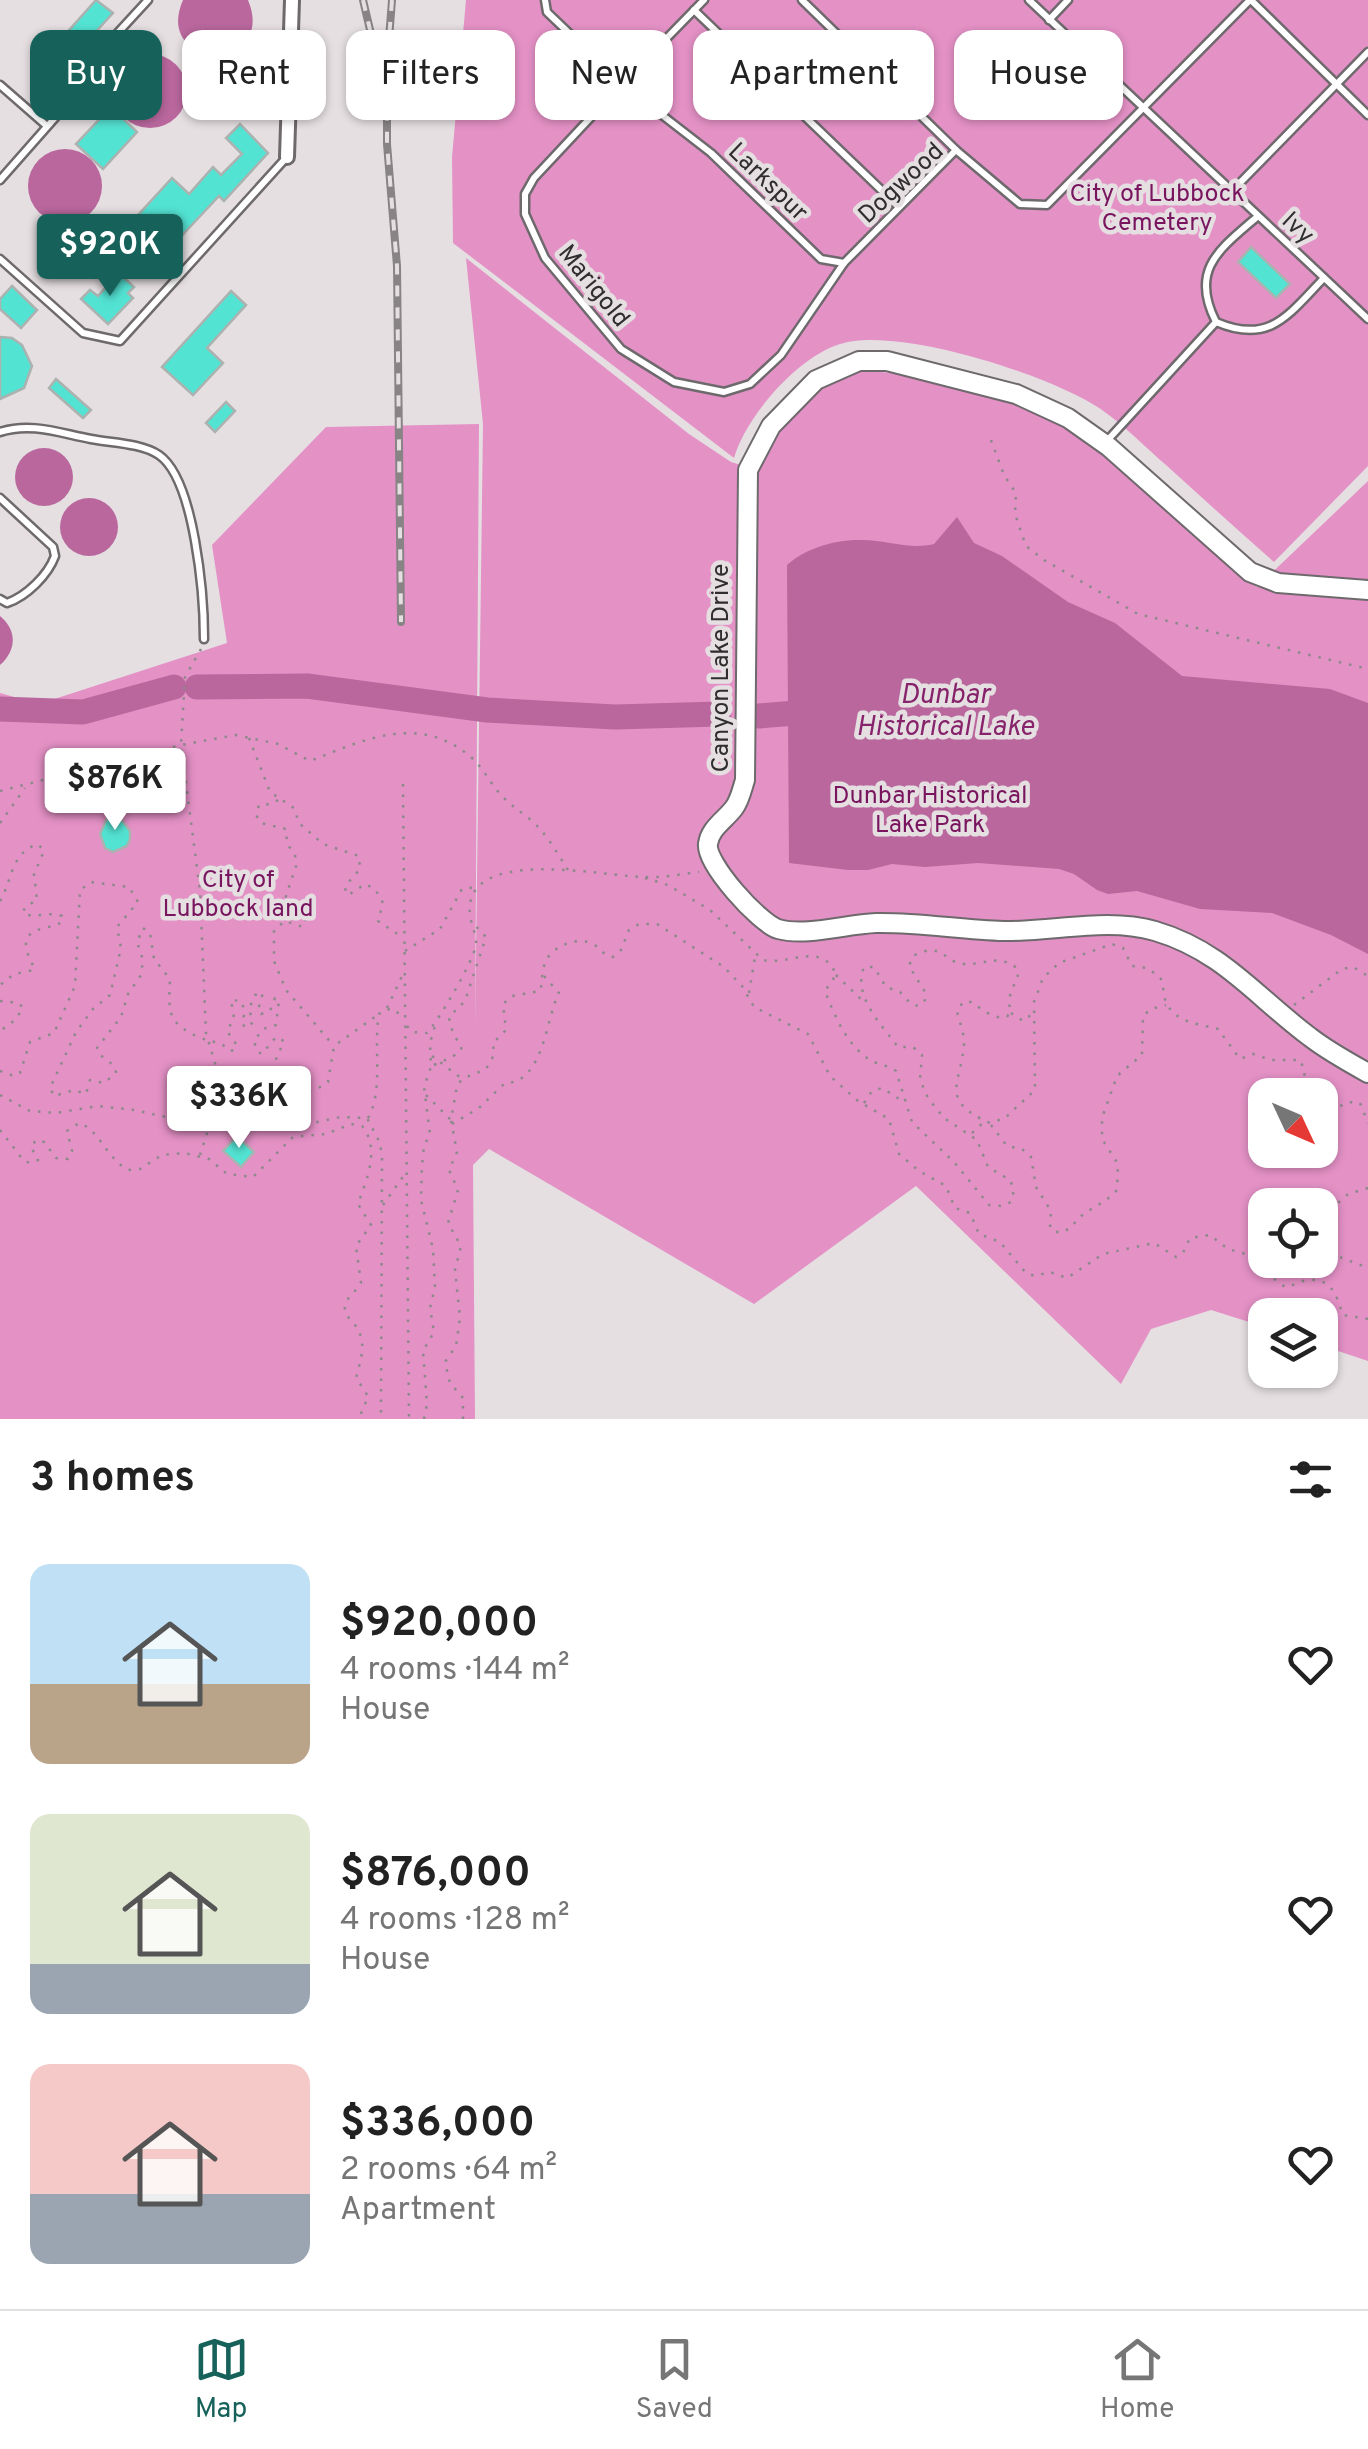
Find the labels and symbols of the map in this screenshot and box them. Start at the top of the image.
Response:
street label: Dogwood [853,136,952,232]
street label: Larkspur [720,137,814,229]
park label: City of Lubbock Cemetery [1069,179,1245,240]
street label: Ivy [1274,206,1320,252]
pin: $920K [40,214,180,299]
street label: Marigold [550,239,636,335]
street label: Canyon Lake Drive [706,564,738,772]
water label: Dunbar Historical Lake [856,678,1035,746]
pin: $876K [45,748,185,833]
park label: Dunbar Historical Lake Park [832,781,1028,842]
park label: City of Lubbock land [162,865,314,926]
pin: $336K [169,1066,309,1151]
north arrow [1248,1078,1338,1168]

